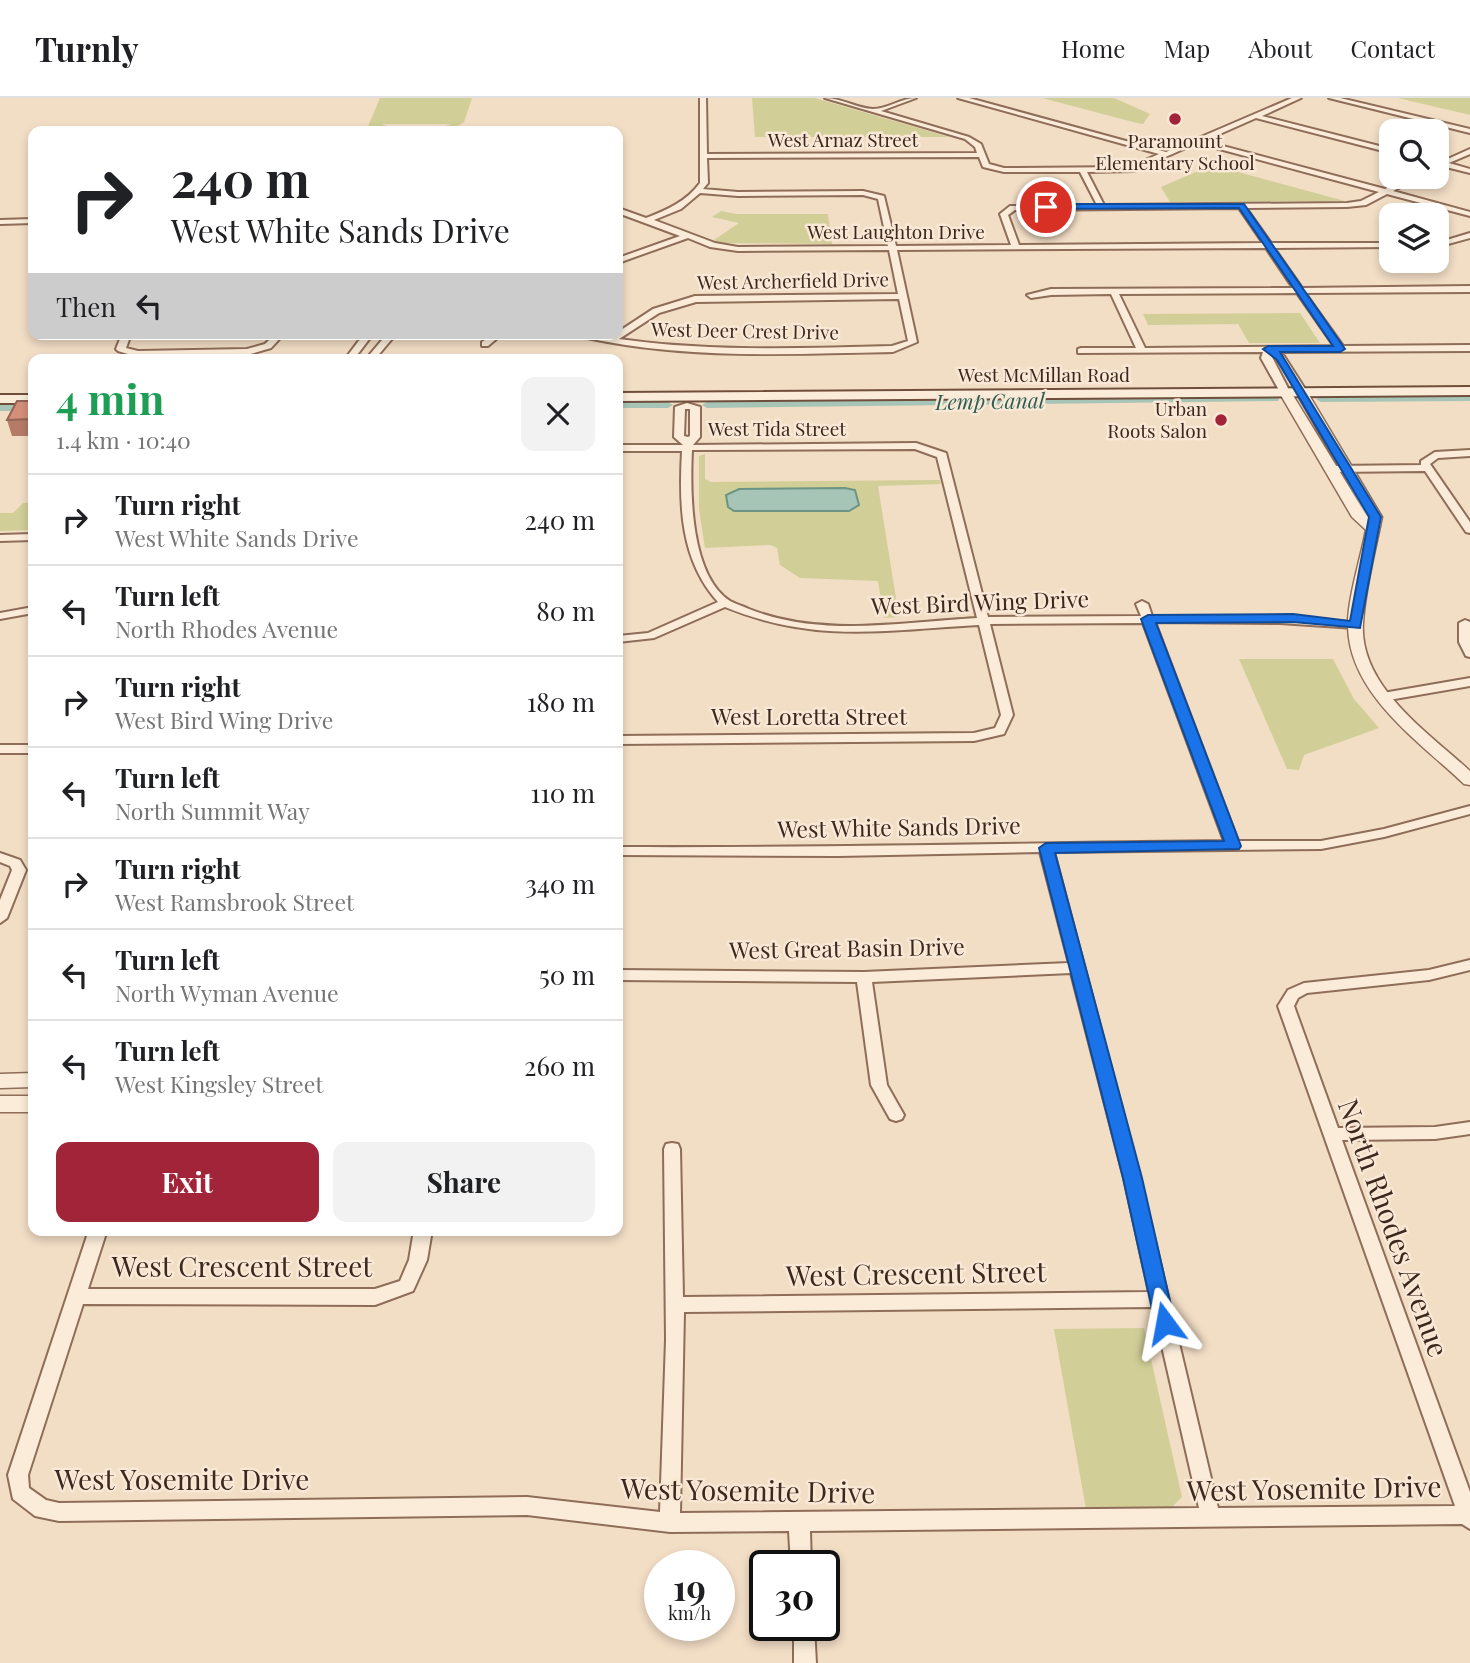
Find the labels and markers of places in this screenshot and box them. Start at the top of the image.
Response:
marker: Paramount Elementary School [1167,111,1183,127]
place label: Paramount Elementary School [1095,127,1255,175]
pin [1016,177,1076,237]
place label: Urban Roots Salon [1107,395,1208,443]
marker: Urban Roots Salon [1213,412,1229,428]

